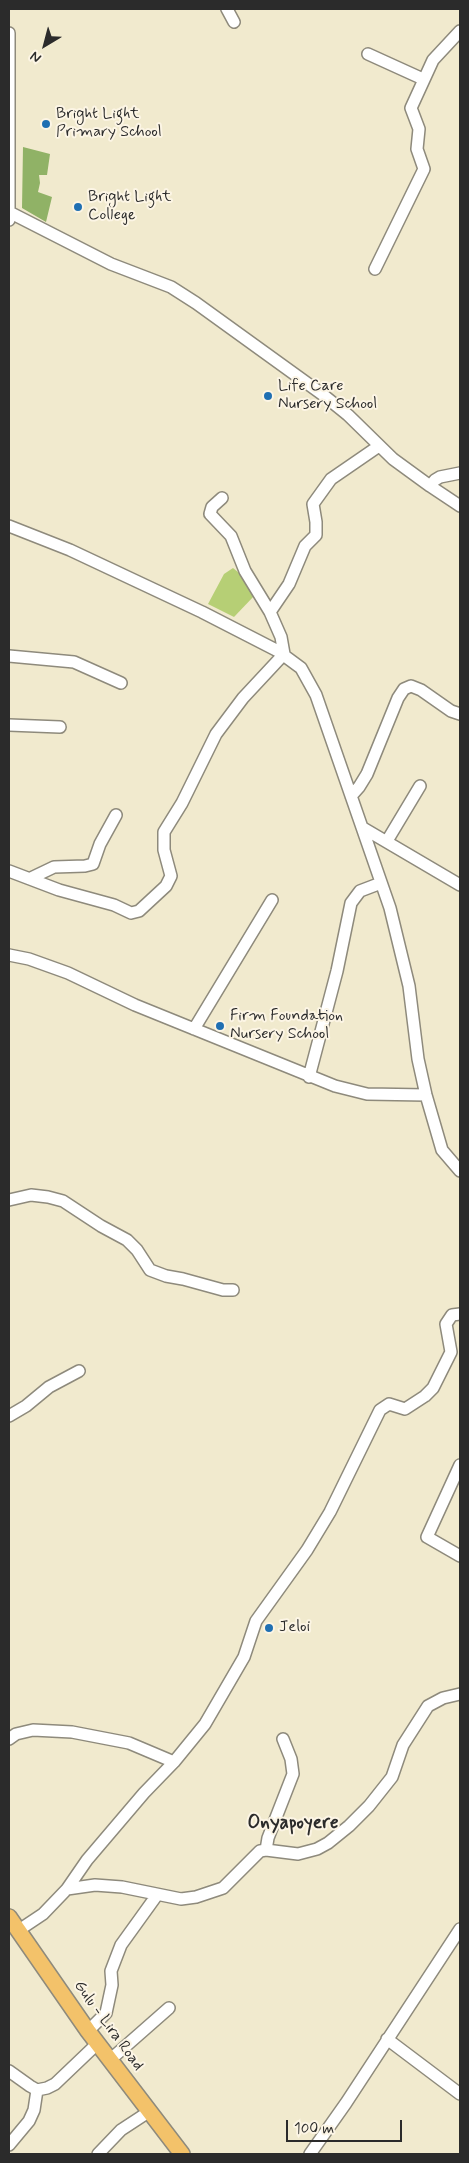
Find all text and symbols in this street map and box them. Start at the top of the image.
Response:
north arrow [20,20,70,70]
text: N [27,47,45,67]
place label: Bright Light Primary School [56,105,162,143]
marker: Bright Light Primary School [40,118,52,130]
place label: Bright Light College [88,188,171,226]
marker: Bright Light College [72,201,84,213]
place label: Life Care Nursery School [278,377,377,415]
marker: Life Care Nursery School [262,390,274,402]
place label: Firm Foundation Nursery School [230,1007,343,1045]
marker: Firm Foundation Nursery School [214,1020,226,1032]
place label: Jeloi [279,1618,310,1638]
marker: Jeloi [263,1622,275,1634]
district label: Onyapoyere [248,1813,338,1835]
street label: Gulu - Lira Road [69,1977,147,2075]
scale bar [289,2110,405,2142]
text: 100 m [294,2119,334,2139]

